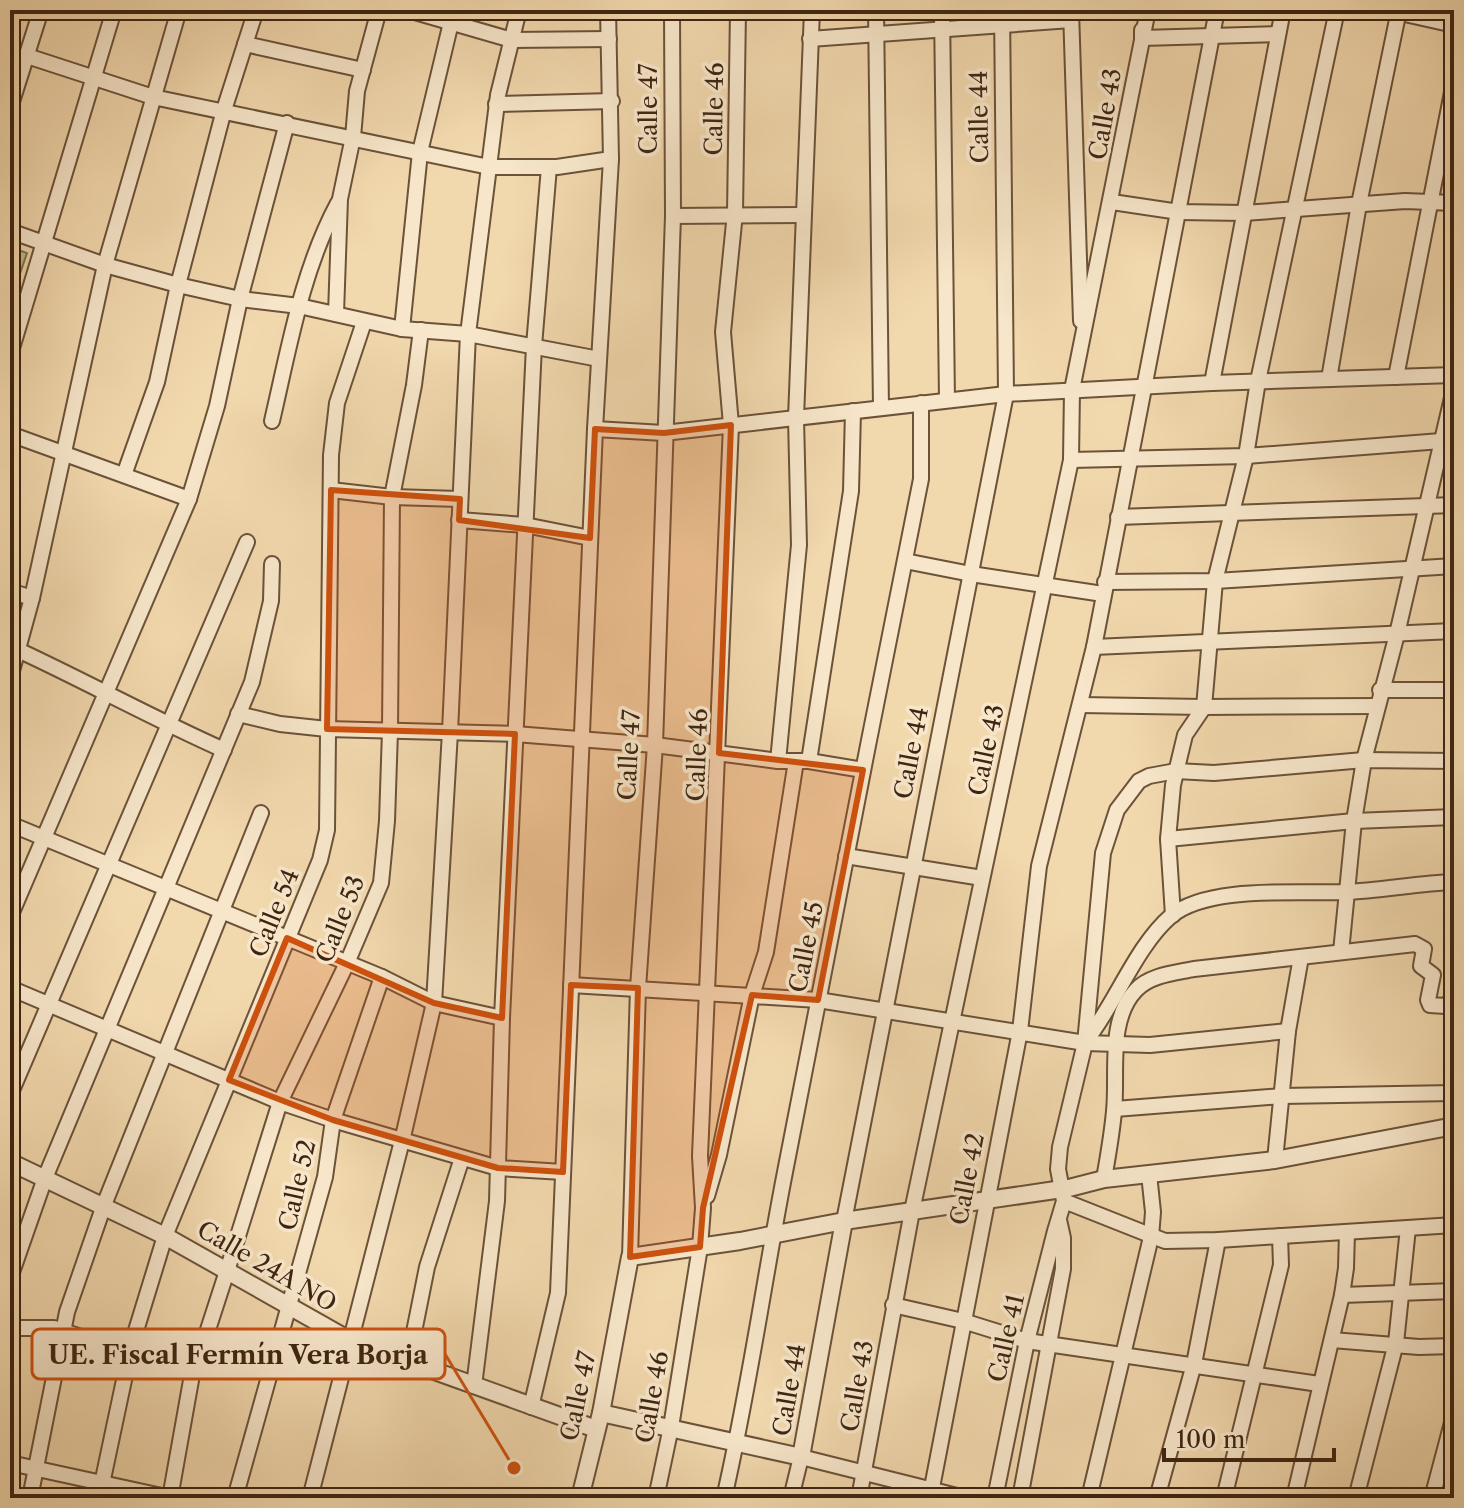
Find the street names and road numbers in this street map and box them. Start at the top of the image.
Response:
street label: Calle 46 [699,62,729,156]
street label: Calle 47 [634,63,663,154]
street label: Calle 43 [1083,66,1127,162]
street label: Calle 44 [964,70,994,164]
street label: Calle 43 [962,702,1010,798]
street label: Calle 44 [888,705,934,801]
street label: Calle 46 [681,708,713,802]
street label: Calle 47 [612,709,646,801]
street label: Calle 54 [243,865,305,961]
street label: Calle 53 [309,871,371,967]
street label: Calle 45 [783,899,829,995]
street label: Calle 42 [944,1131,990,1227]
street label: Calle 52 [273,1137,321,1233]
street label: Calle 24A NO [192,1214,342,1318]
street label: Calle 41 [982,1291,1030,1385]
street label: Calle 43 [835,1338,879,1434]
street label: Calle 44 [767,1342,811,1438]
street label: Calle 47 [554,1348,602,1443]
street label: Calle 46 [630,1349,674,1445]

